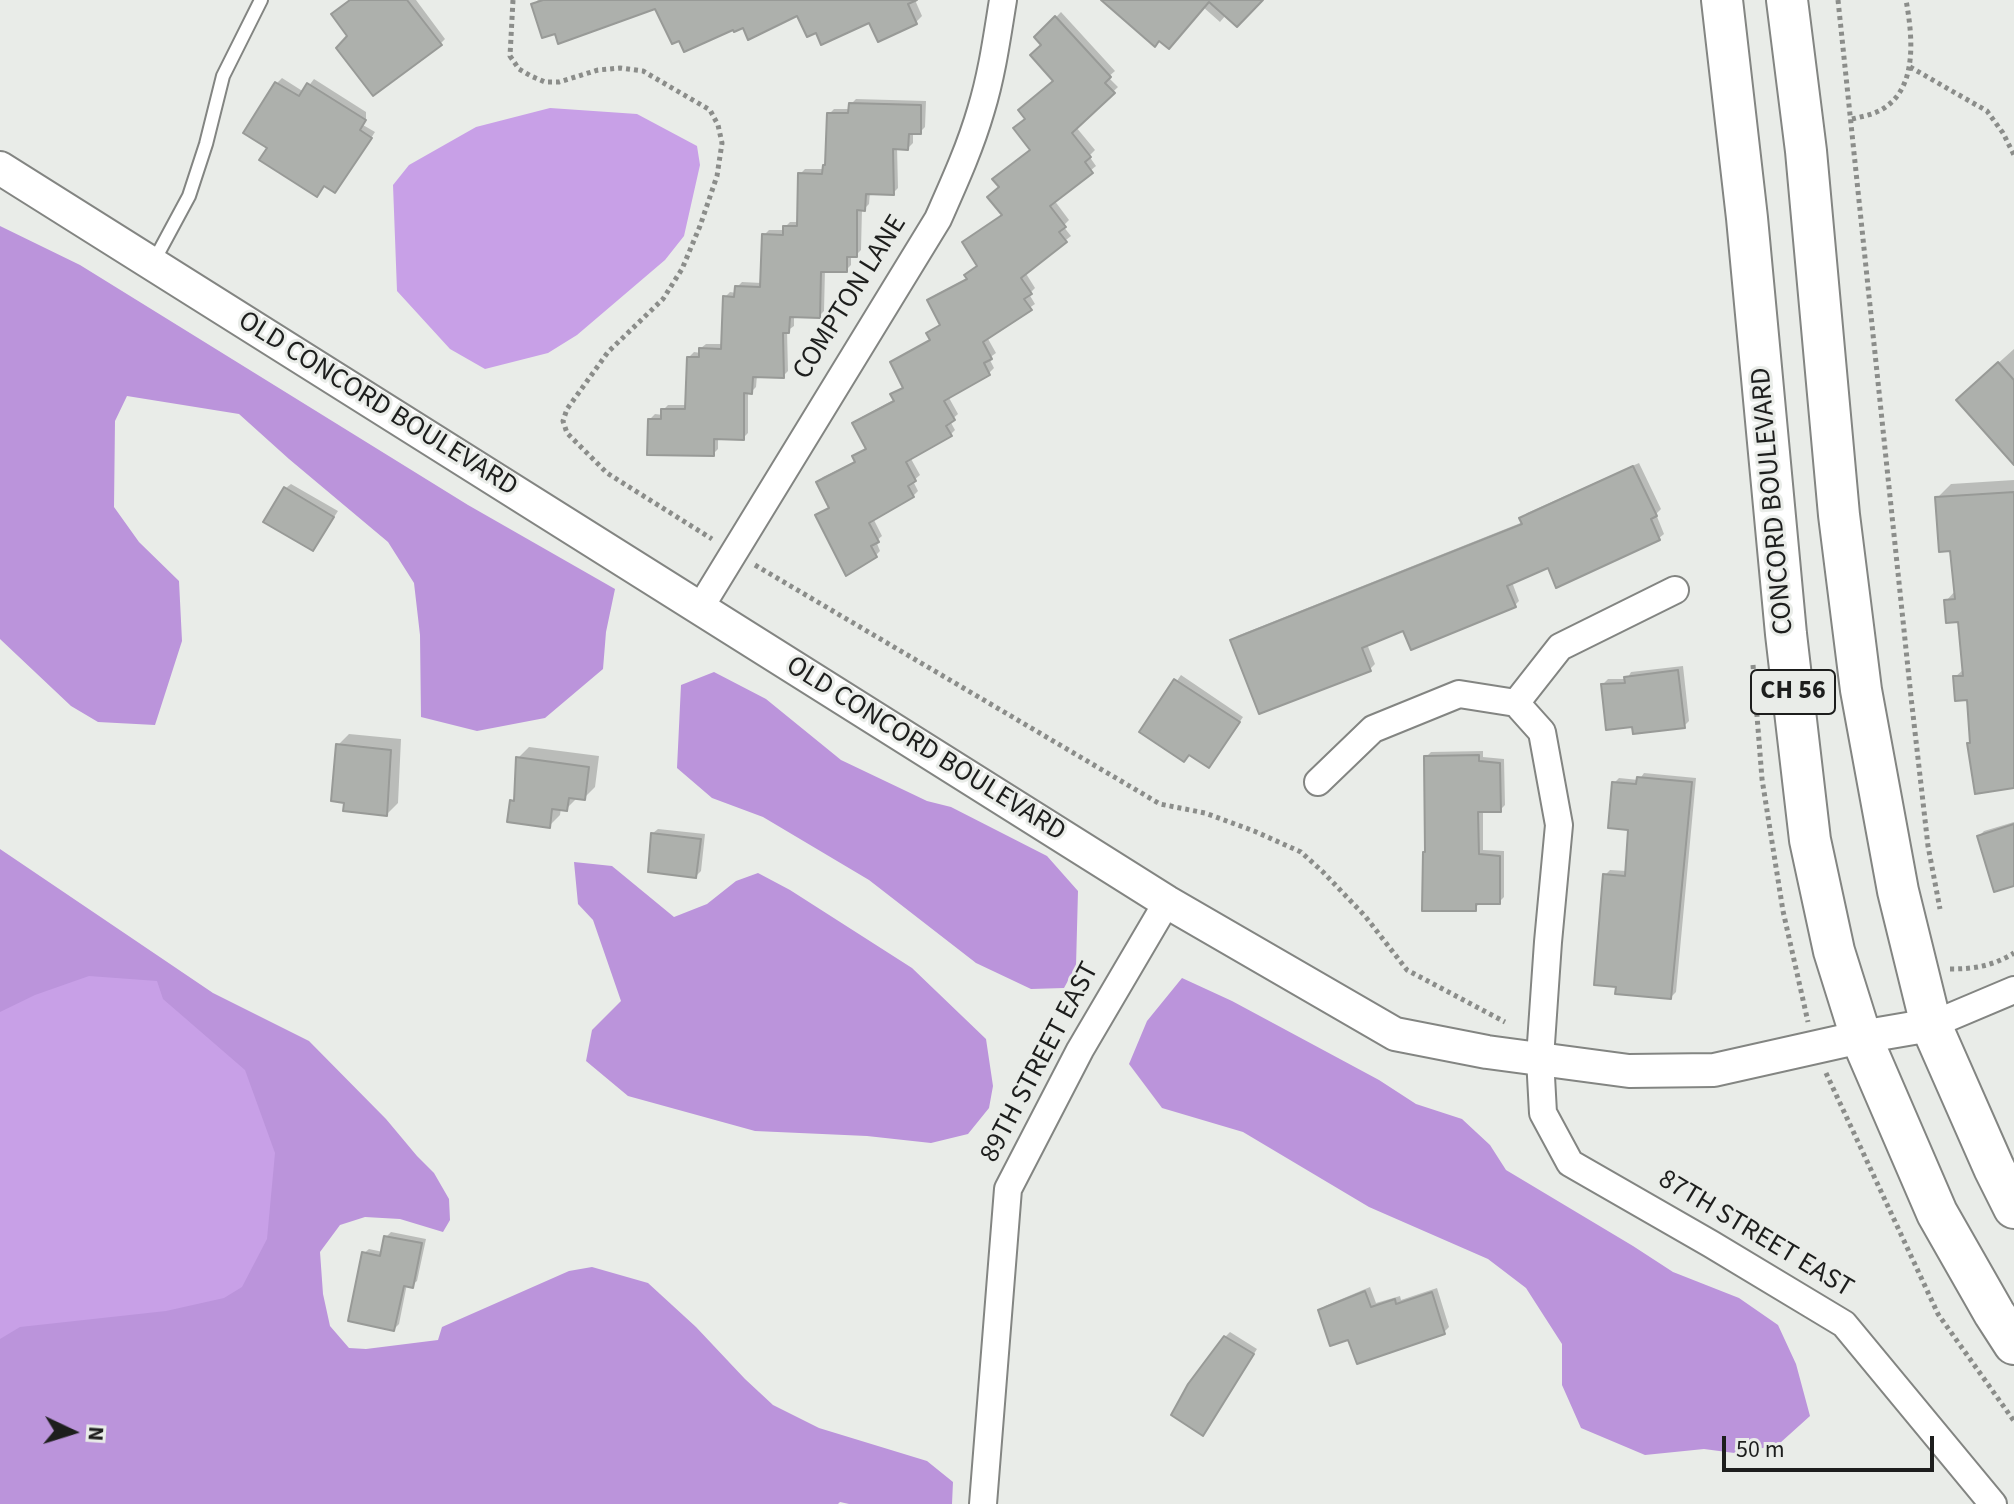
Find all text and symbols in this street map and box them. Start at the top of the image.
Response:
street label: COMPTON LANE [787,209,915,387]
street label: OLD CONCORD BOULEVARD [231,305,523,505]
street label: CONCORD BOULEVARD [1746,366,1802,636]
street label: OLD CONCORD BOULEVARD [779,650,1071,850]
road number: CH 56 [1751,670,1835,714]
street label: 89TH STREET EAST [974,957,1108,1169]
street label: 87TH STREET EAST [1651,1164,1859,1306]
north arrow [32,1392,112,1472]
scale bar [1726,1420,1938,1470]
text: N [79,1425,112,1442]
text: 50 m [1736,1432,1785,1467]

